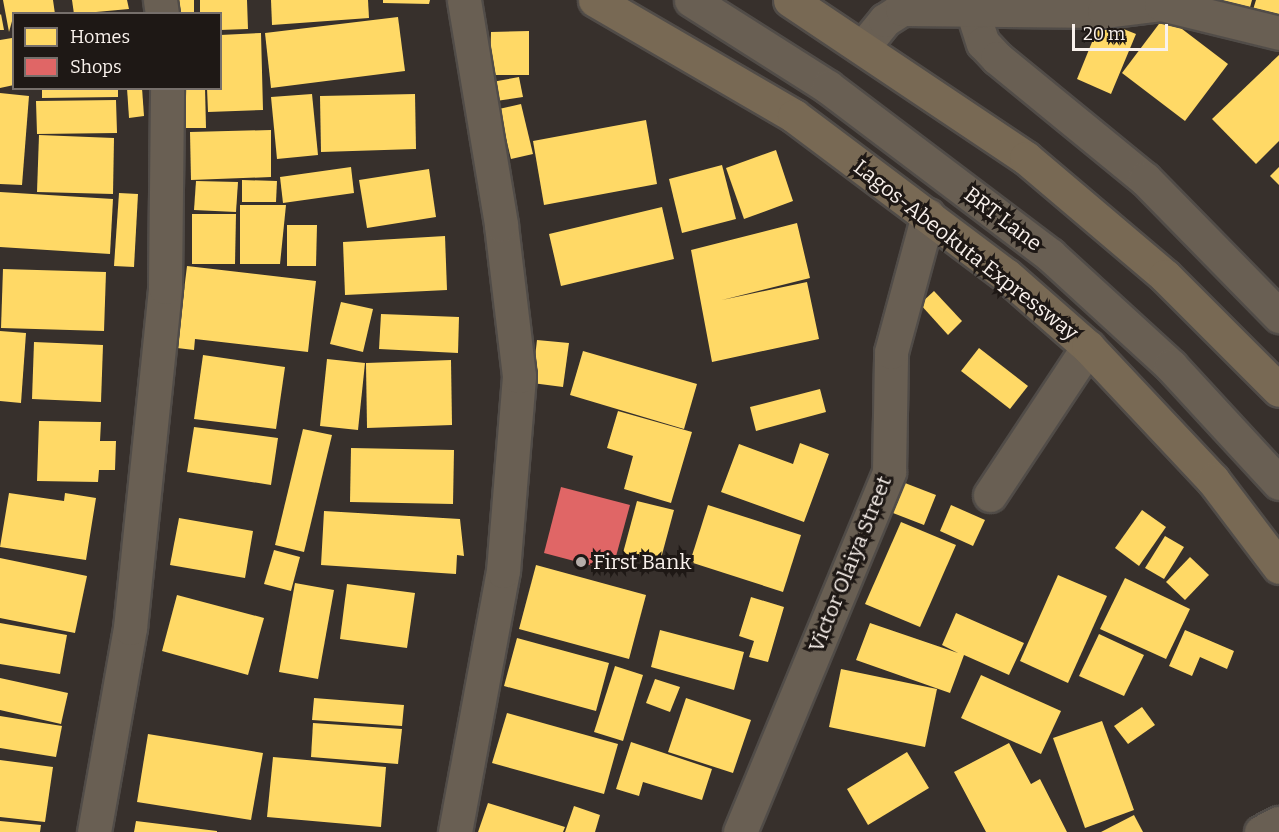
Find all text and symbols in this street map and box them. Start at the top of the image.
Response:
legend [12,12,222,90]
scale bar [1075,12,1171,50]
text: 20 m [1083,23,1125,45]
text: Homes [70,26,130,48]
text: Shops [70,56,122,78]
street label: Lagos-Abeokuta Expressway [849,154,1083,346]
street label: BRT Lane [959,182,1047,256]
street label: Victor Olaiya Street [803,472,897,656]
place label: First Bank [593,549,691,575]
marker: First Bank [574,555,588,569]

